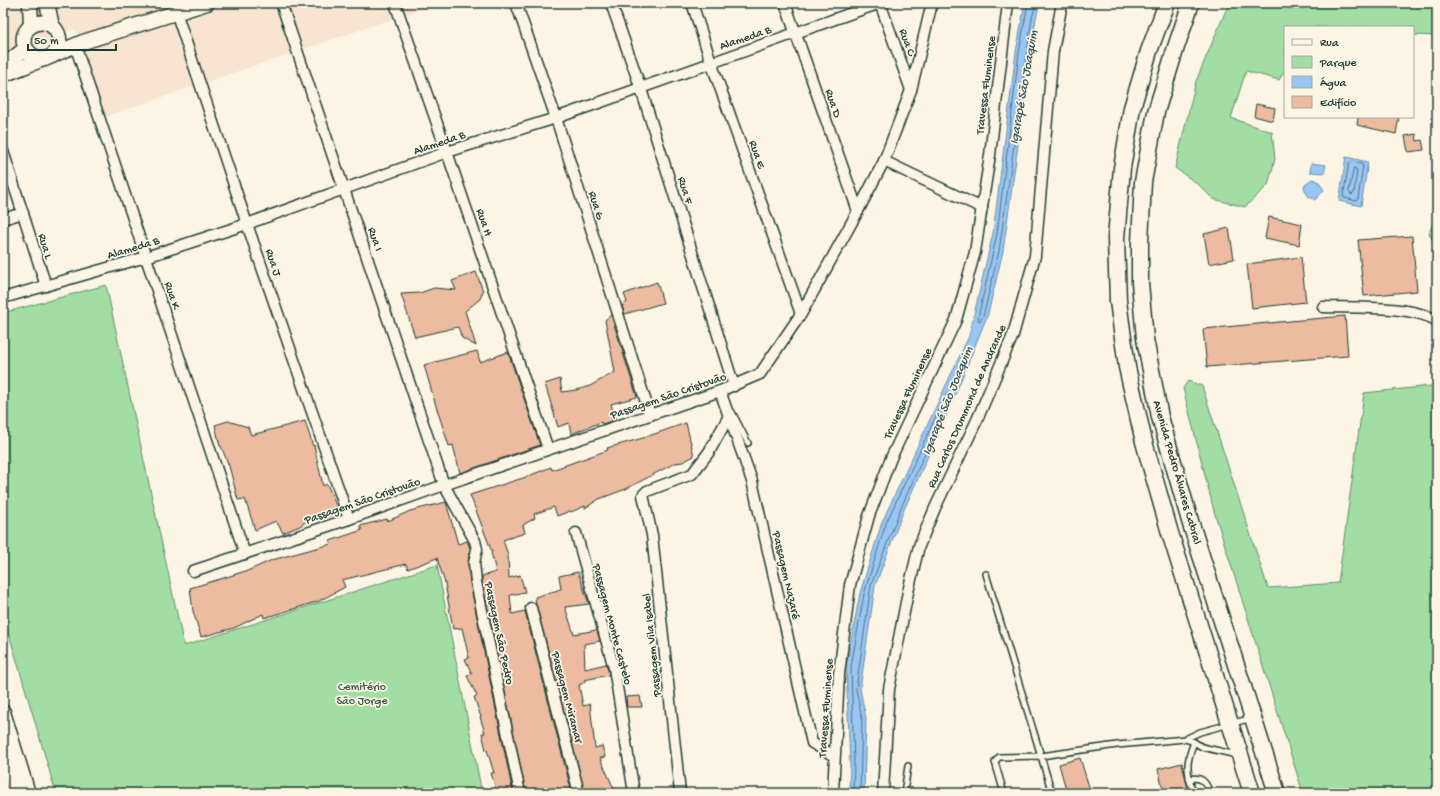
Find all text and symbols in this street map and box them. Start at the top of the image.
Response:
street label: Alameda B [718,23,774,54]
scale bar [28,26,116,52]
legend [1284,26,1414,118]
street label: Rua C [895,27,918,60]
water label: Igarapé São Joaquim [1007,28,1042,146]
street label: Travessa Fluminense [974,34,1000,136]
text: 50 m [34,35,59,49]
text: Rua [1320,37,1339,51]
text: Parque [1319,57,1357,71]
text: Água [1320,77,1347,91]
street label: Rua D [821,88,844,120]
text: Edifício [1320,97,1356,111]
street label: Alameda B [412,128,468,159]
street label: Rua E [745,139,768,171]
street label: Rua F [673,175,695,207]
street label: Rua G [584,190,606,222]
street label: Rua H [472,207,494,238]
street label: Rua I [364,226,385,254]
street label: Rua L [34,232,55,262]
street label: Alameda B [106,234,162,263]
street label: Rua J [261,247,283,279]
street label: Rua K [160,280,183,312]
street label: Rua Carlos Drummond de Andrande [925,322,1011,491]
water label: Igarapé São Joaquim [920,344,977,457]
street label: Travessa Fluminense [881,345,936,443]
street label: Passagem São Cristovão [608,370,728,424]
street label: Avenida Pedro Álvares Cabral [1149,399,1203,546]
street label: Passagem São Cristovão [302,475,422,529]
street label: Passagem Nazaré [768,529,802,622]
street label: Passagem Monte Castelo [588,561,634,687]
street label: Passagem São Pedro [480,580,516,686]
street label: Passagem Vila Isabel [641,592,665,698]
street label: Passagem Miramar [547,649,586,747]
street label: Travessa Fluminense [816,657,837,759]
park label: Cemitério São Jorge [336,681,388,709]

